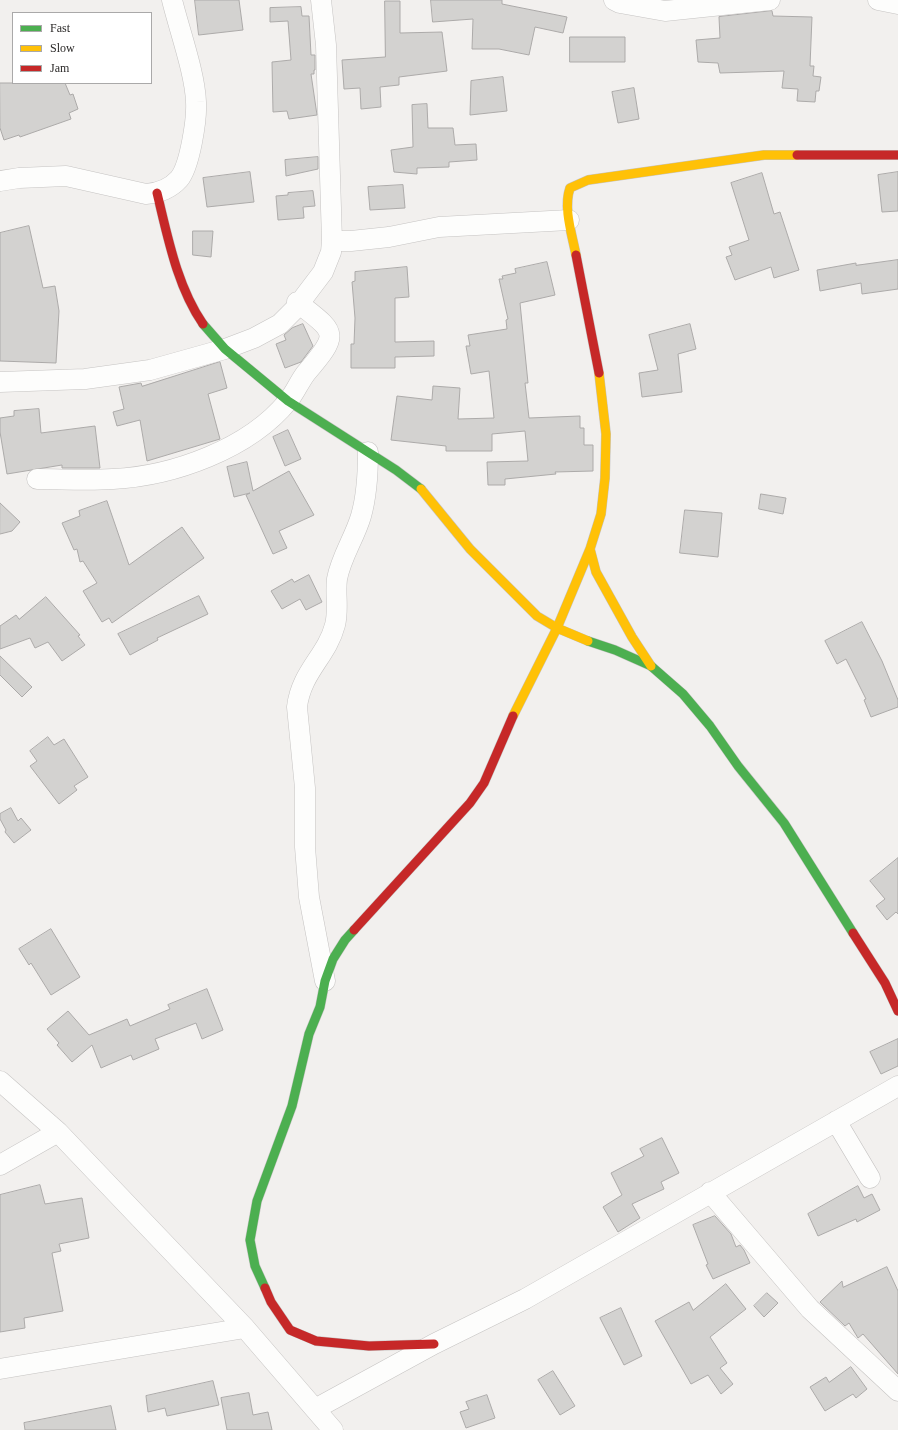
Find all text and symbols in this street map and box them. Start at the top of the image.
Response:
legend [12,12,152,84]
text: Fast [50,21,70,35]
text: Slow [50,41,75,55]
text: Jam [50,61,69,75]

